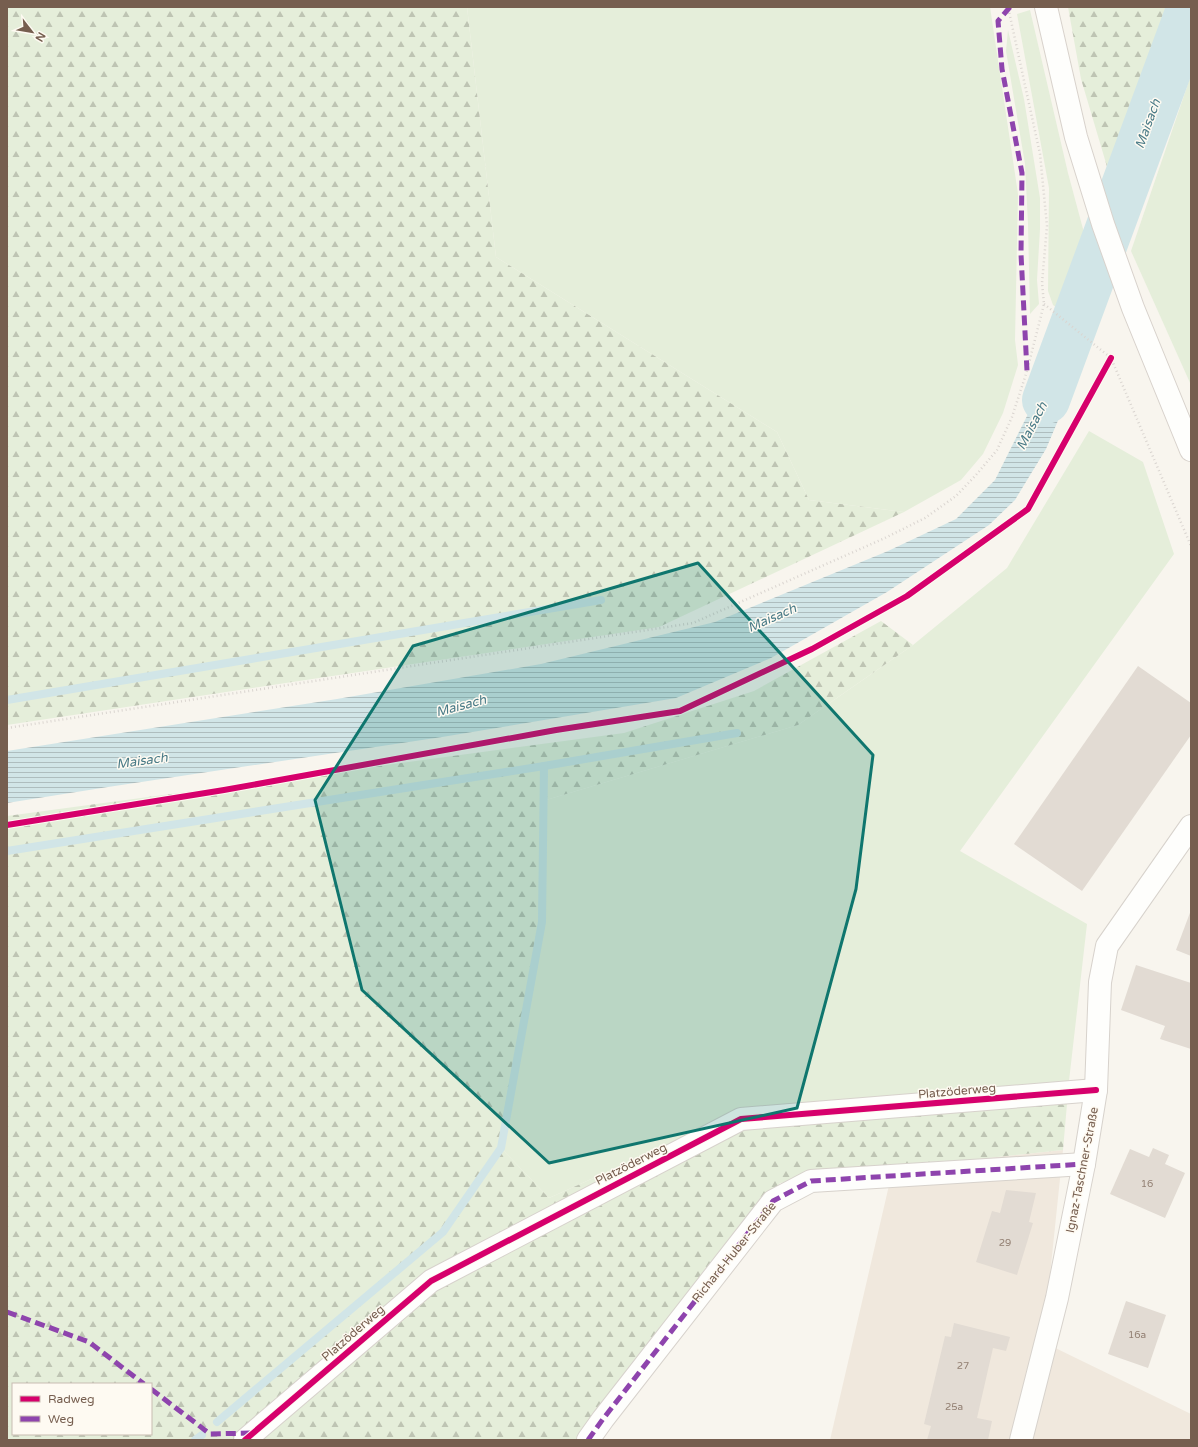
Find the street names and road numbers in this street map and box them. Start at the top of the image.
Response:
street label: Platzöderweg [917,1081,997,1101]
street label: Ignaz-Taschner-Straße [1063,1106,1101,1234]
street label: Platzöderweg [593,1140,669,1188]
street label: Richard-Huber-Straße [689,1199,779,1305]
street label: Platzöderweg [319,1302,387,1364]

